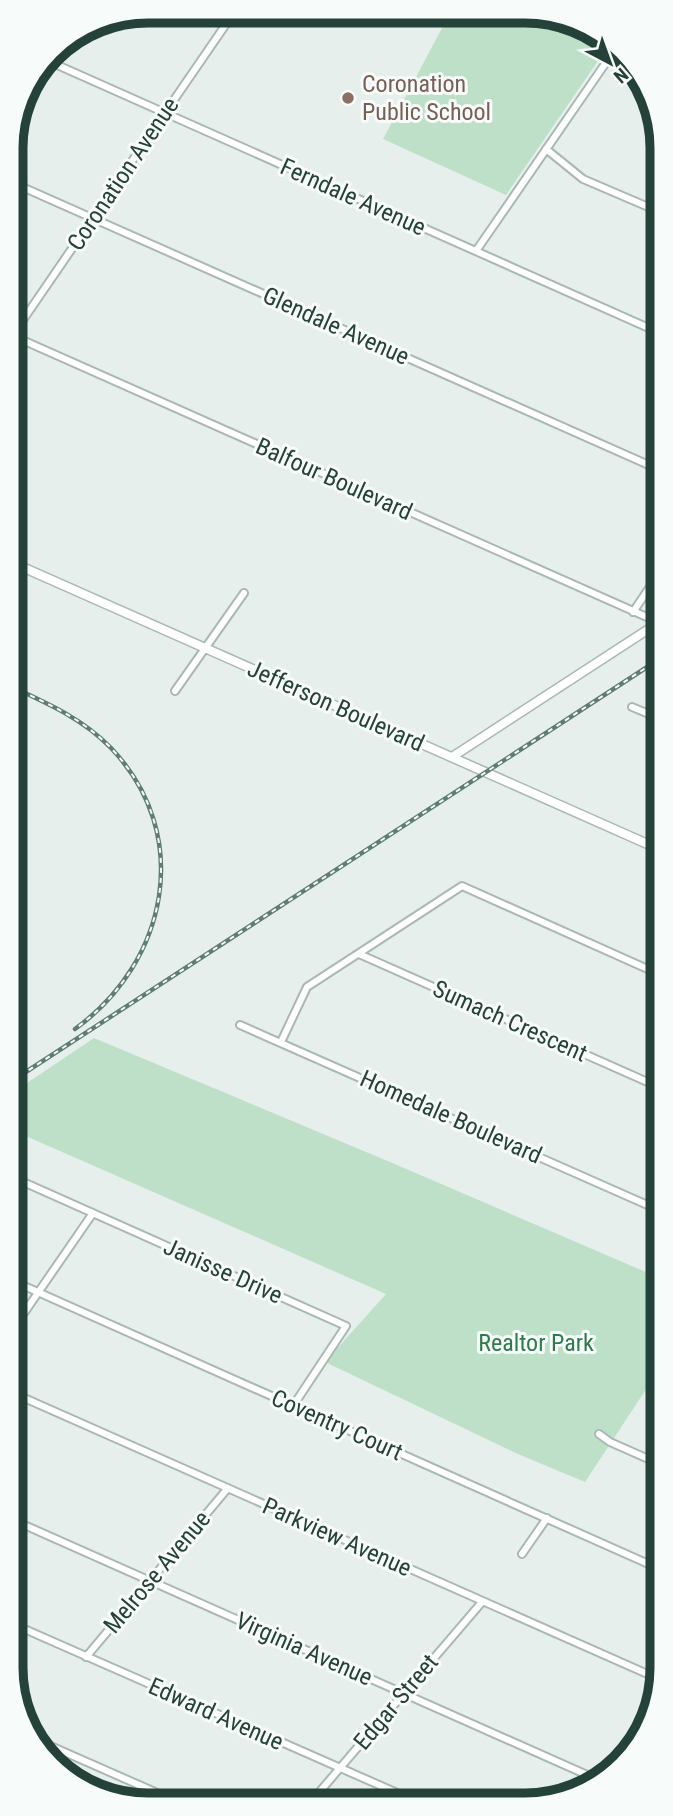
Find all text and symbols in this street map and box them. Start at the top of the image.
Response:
north arrow [575,28,645,98]
text: N [609,63,633,88]
place label: Coronation Public School [362,70,491,126]
marker: Coronation Public School [340,90,356,106]
street label: Coronation Avenue [61,92,185,256]
street label: Ferndale Avenue [276,152,430,242]
street label: Glendale Avenue [258,281,414,371]
street label: Balfour Boulevard [252,432,416,526]
street label: Jefferson Boulevard [243,654,429,758]
street label: Sumach Crescent [429,975,591,1067]
street label: Homedale Boulevard [356,1064,546,1170]
street label: Janisse Drive [159,1232,287,1310]
park label: Realtor Park [478,1329,594,1357]
street label: Coventry Court [267,1384,407,1466]
street label: Parkview Avenue [258,1492,416,1582]
street label: Melrose Avenue [98,1505,216,1639]
street label: Virginia Avenue [231,1606,377,1692]
street label: Edgar Street [348,1649,444,1755]
street label: Edward Avenue [144,1672,288,1756]

